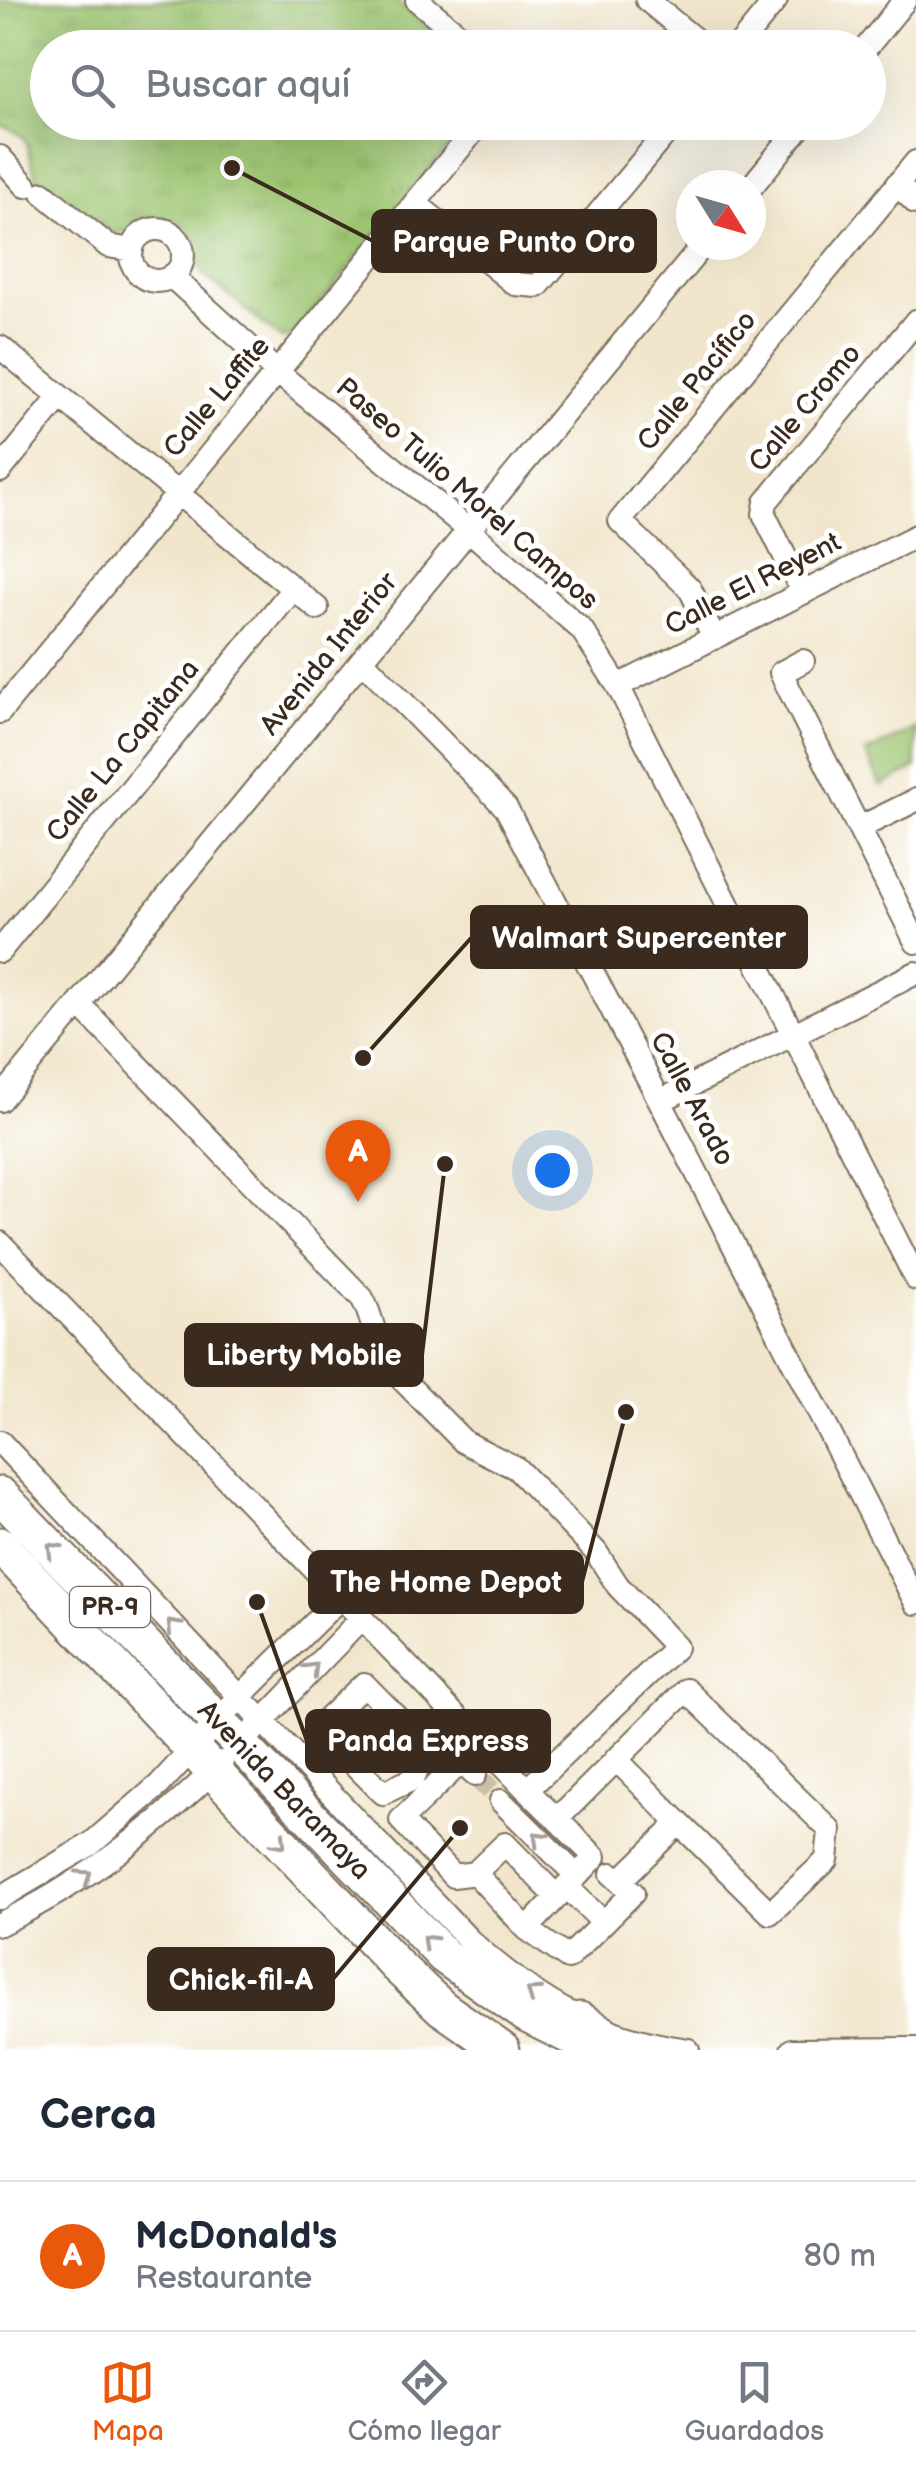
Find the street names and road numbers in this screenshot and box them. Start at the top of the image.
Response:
street label: Calle Pacífico [631,304,763,458]
street label: Calle Laffite [157,330,277,464]
street label: Calle Cromo [742,337,868,479]
street label: Paseo Tulio Morel Campos [329,371,605,617]
street label: Calle El Reyent [660,525,847,642]
street label: Avenida Interior [253,565,405,742]
street label: Calle La Capitana [39,653,207,849]
street label: Calle Arado [643,1027,741,1171]
road number: PR-9 [70,1587,150,1627]
street label: Avenida Baramaya [191,1694,378,1886]

